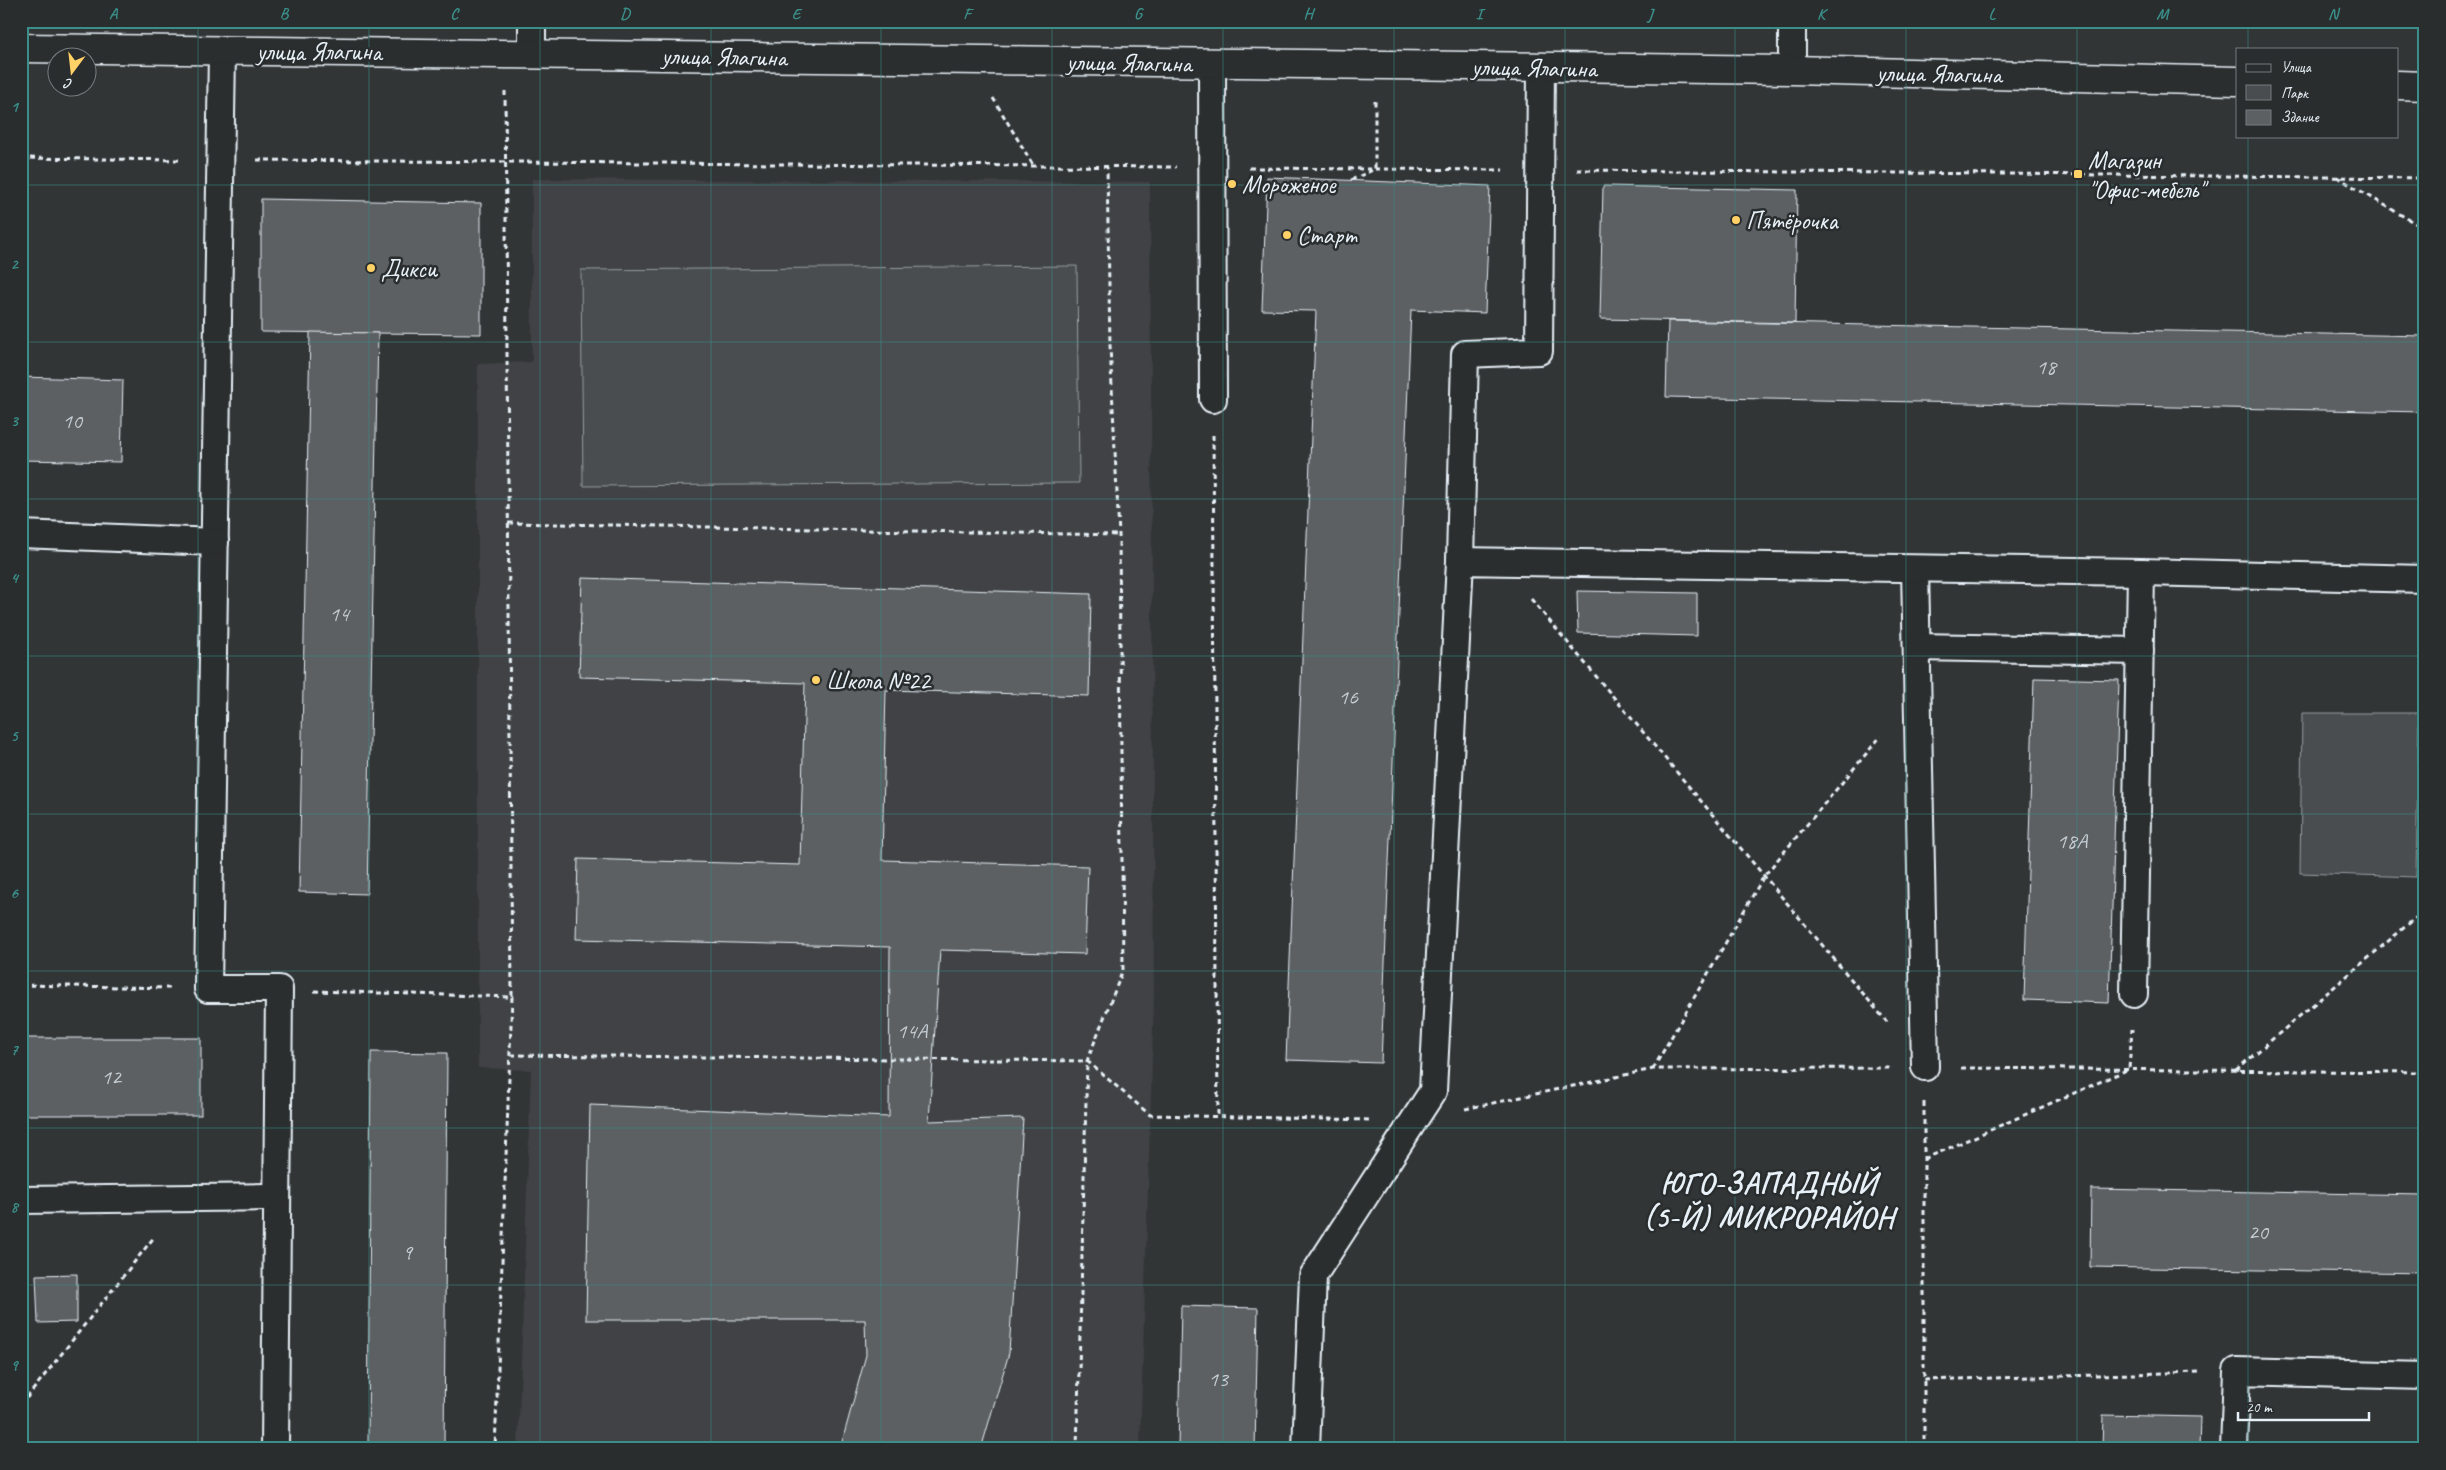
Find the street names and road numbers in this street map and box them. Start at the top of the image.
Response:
street label: улица Ялагина [254,36,384,68]
street label: улица Ялагина [659,40,790,74]
street label: улица Ялагина [1064,46,1195,80]
street label: улица Ялагина [1469,51,1600,85]
street label: улица Ялагина [1874,57,2005,91]

